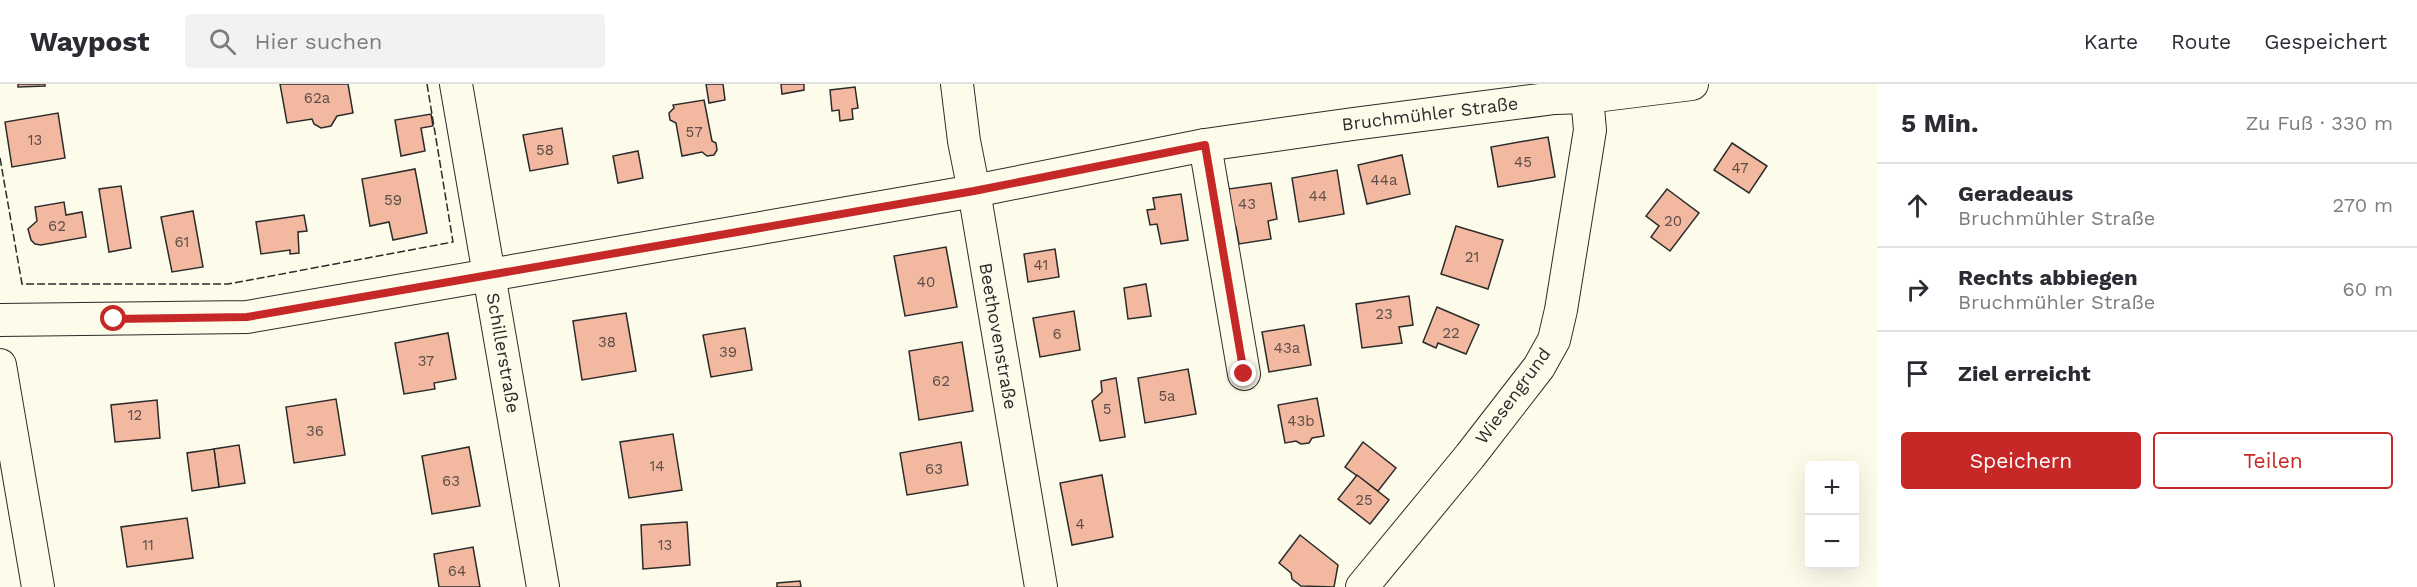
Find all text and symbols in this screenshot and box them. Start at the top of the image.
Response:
search box [185,14,605,68]
text: Waypost [30,25,149,58]
icon: search [206,25,239,58]
text: Hier suchen [254,29,382,54]
text: Karte [2084,29,2138,54]
text: Route [2171,29,2231,54]
text: Gespeichert [2264,29,2387,54]
house number: 62a [304,89,331,107]
street label: Bruchmühler Straße [1340,92,1519,135]
text: 5 Min. [1901,108,1978,138]
text: Zu Fuß · 330 m [2246,111,2393,135]
house number: 57 [685,123,703,141]
house number: 13 [28,131,42,149]
house number: 58 [536,141,554,159]
house number: 45 [1514,153,1532,171]
house number: 47 [1732,159,1748,177]
house number: 44a [1371,171,1398,189]
text: Geradeaus [1958,181,2073,206]
house number: 44 [1309,187,1327,205]
icon: ahead [1901,189,1934,222]
house number: 59 [384,191,402,209]
text: 270 m [2333,193,2393,217]
house number: 43 [1238,195,1256,213]
text: Bruchmühler Straße [1958,206,2155,230]
house number: 20 [1664,212,1682,230]
house number: 62 [48,217,66,235]
house number: 61 [175,233,189,251]
house number: 21 [1465,248,1479,266]
house number: 41 [1034,256,1048,274]
street label: Beethovenstraße [975,261,1022,411]
text: Rechts abbiegen [1958,265,2138,290]
house number: 40 [917,273,935,291]
icon: right [1901,273,1934,306]
text: 60 m [2343,277,2393,301]
text: Bruchmühler Straße [1958,290,2155,314]
street label: Schillerstraße [483,291,524,415]
route start [100,305,126,331]
house number: 23 [1375,305,1393,323]
house number: 22 [1442,324,1460,342]
house number: 6 [1052,325,1062,343]
house number: 38 [598,333,616,351]
house number: 43a [1274,339,1301,357]
house number: 39 [719,343,737,361]
street label: Wiesengrund [1471,343,1555,448]
house number: 37 [418,352,434,370]
icon: arrive [1901,357,1934,390]
route end [1230,360,1256,386]
text: Ziel erreicht [1958,361,2091,386]
house number: 62 [932,372,950,390]
house number: 5a [1158,387,1176,405]
house number: 5 [1103,400,1111,418]
house number: 12 [128,406,142,424]
house number: 43b [1287,412,1315,430]
house number: 36 [306,422,324,440]
button: Speichern [1901,432,2141,489]
button: Teilen [2153,432,2393,489]
house number: 14 [649,457,665,475]
house number: 63 [925,460,943,478]
map controls [1805,461,1859,569]
button: + [1805,461,1859,515]
house number: 63 [442,472,460,490]
house number: 25 [1355,491,1373,509]
house number: 4 [1075,515,1085,533]
button: − [1805,515,1859,569]
house number: 11 [142,536,154,554]
house number: 13 [658,536,672,554]
house number: 64 [448,562,466,580]

